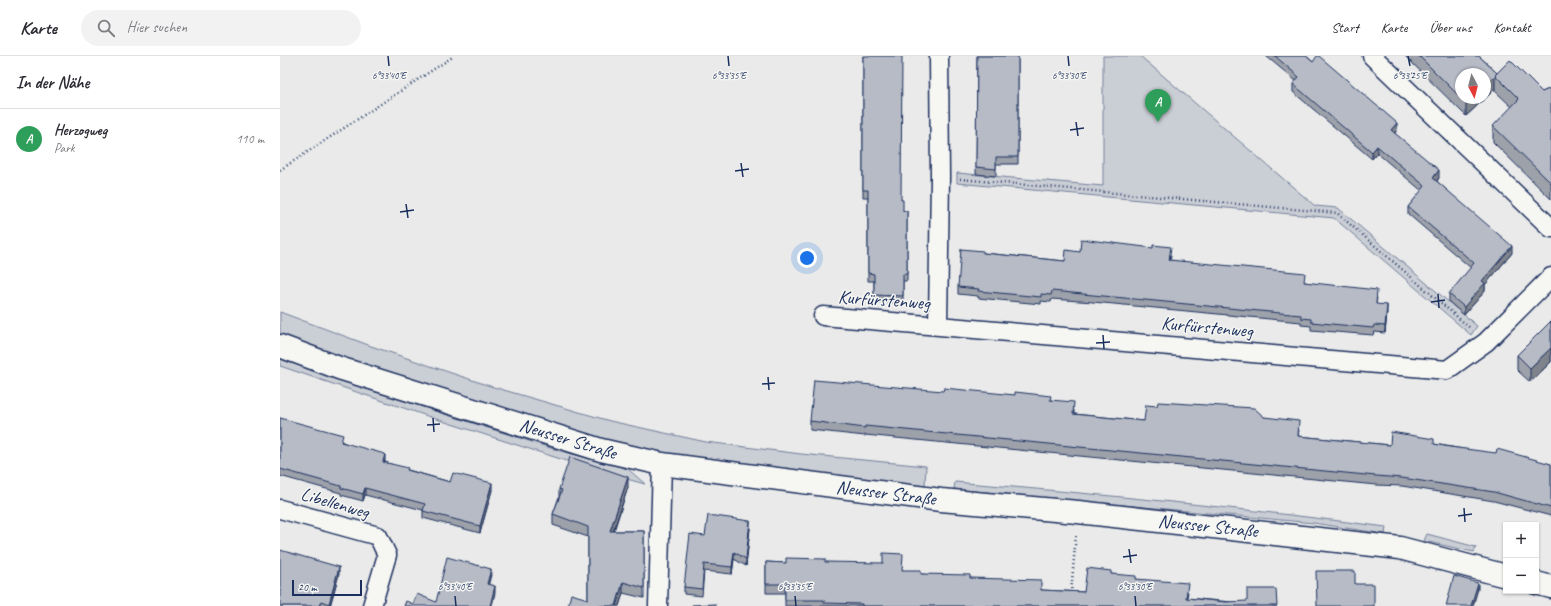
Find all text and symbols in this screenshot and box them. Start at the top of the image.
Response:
search box [81,10,361,46]
text: Karte [20,16,57,40]
icon: search [95,17,117,39]
text: Hier suchen [127,18,187,37]
text: Start [1331,19,1359,36]
text: Karte [1381,19,1407,36]
text: Über uns [1429,19,1471,36]
text: Kontakt [1493,19,1531,36]
north arrow [1455,68,1491,104]
text: 6°33'40"E [372,69,408,82]
text: 6°33'35"E [712,69,748,82]
text: 6°33'30"E [1052,69,1088,82]
text: 6°33'25"E [1393,69,1429,82]
text: In der Nähe [16,72,89,93]
pin: A [1145,89,1171,122]
text: Herzogweg [54,121,107,140]
text: A [26,131,32,147]
text: 110 m [236,131,264,147]
text: Park [54,140,75,156]
your location [797,248,817,268]
street label: Kurfürstenweg [837,285,932,315]
street label: Kurfürstenweg [1160,311,1255,343]
street label: Neusser Straße [517,413,621,466]
street label: Neusser Straße [835,475,939,511]
street label: Libellenweg [298,482,373,525]
street label: Neusser Straße [1157,509,1261,543]
map controls [1503,522,1539,594]
button: + [1503,522,1539,558]
button: − [1503,558,1539,594]
scale bar [292,578,362,597]
text: 20 m [298,580,317,594]
text: 6°33'40"E [438,580,474,593]
text: 6°33'35"E [778,580,814,593]
text: 6°33'30"E [1118,580,1154,593]

